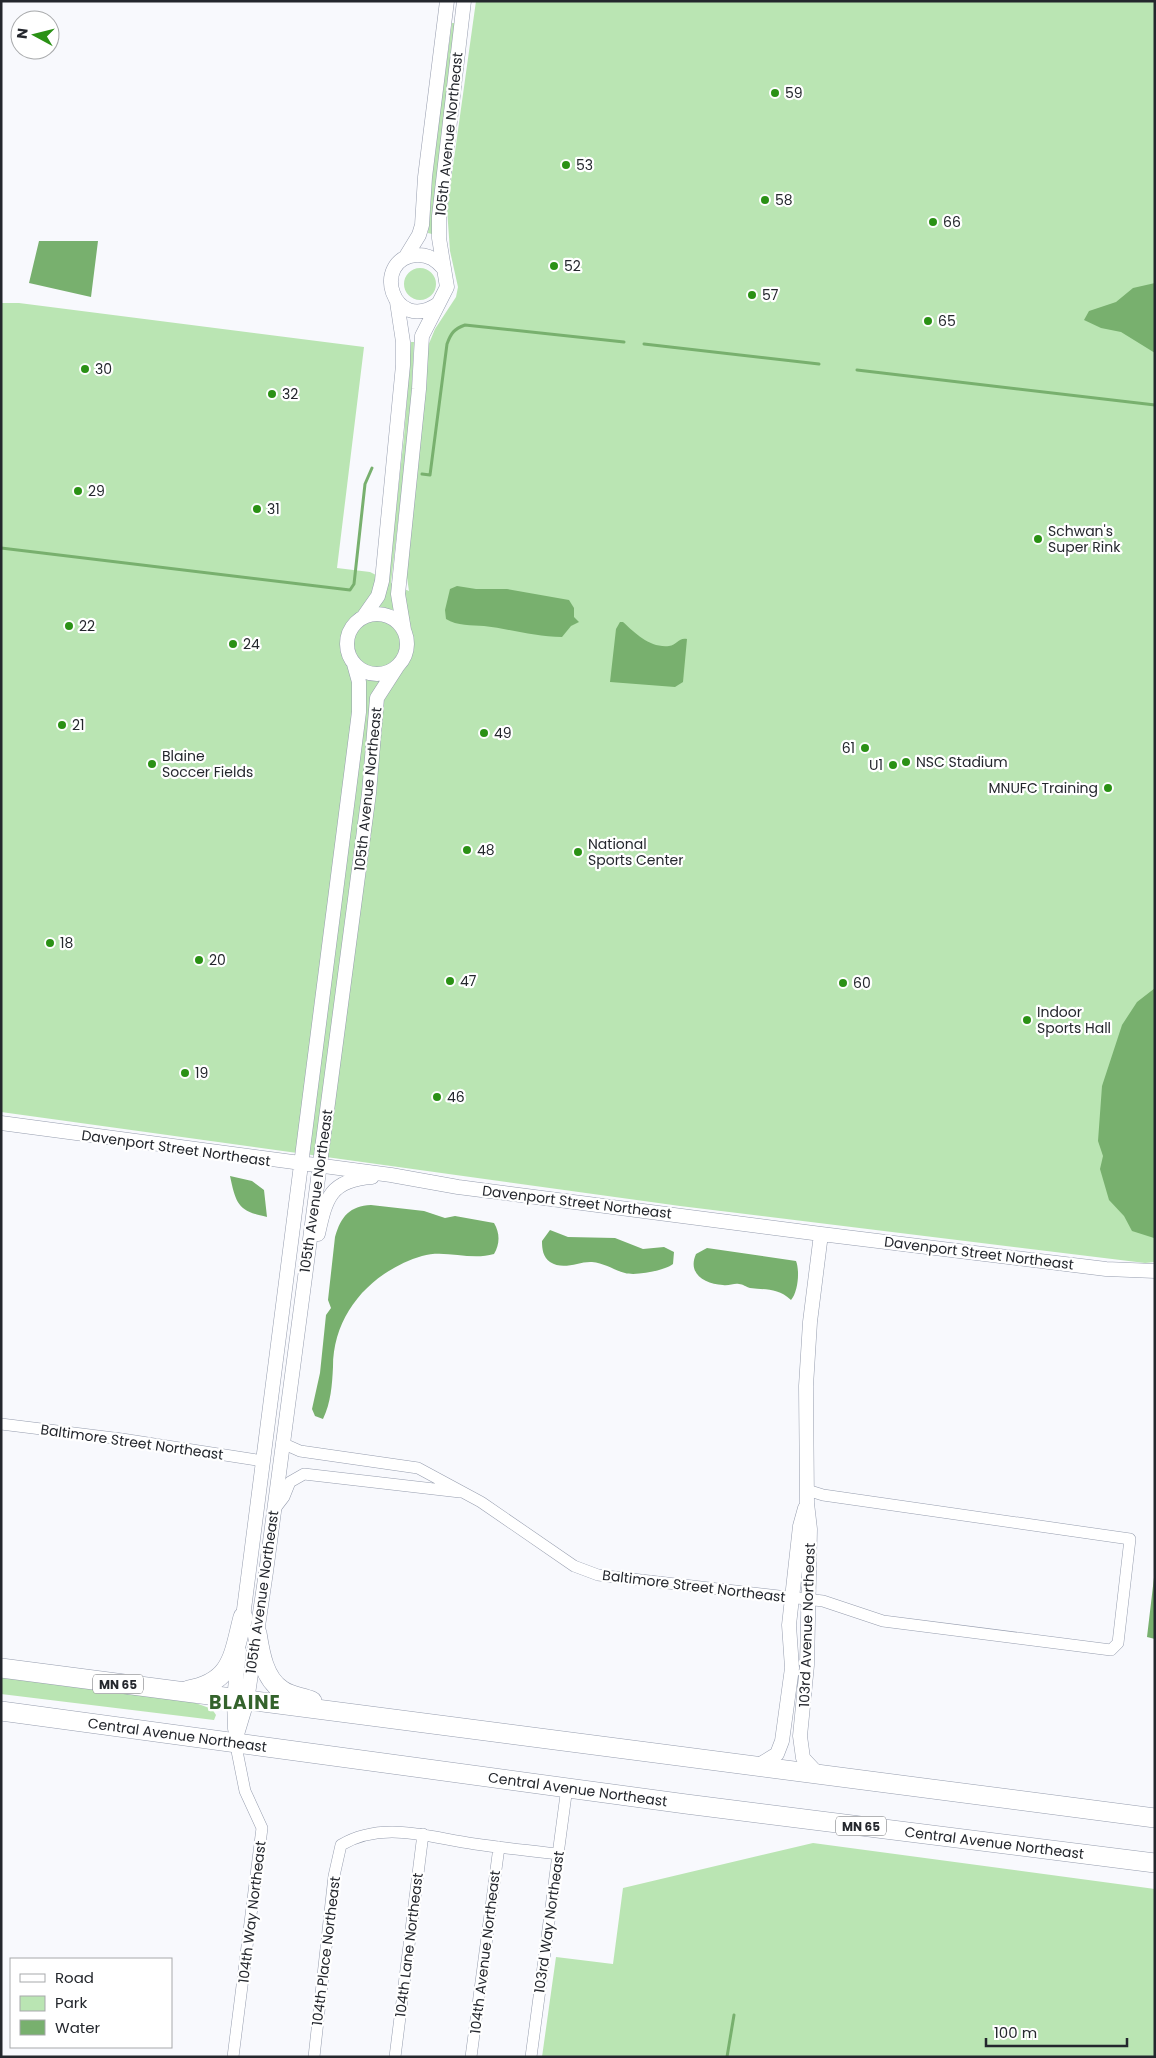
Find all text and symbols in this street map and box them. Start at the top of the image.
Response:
north arrow [10,10,60,60]
text: N [12,27,33,40]
street label: 105th Avenue Northeast [430,51,468,217]
place label: 59 [785,83,803,103]
marker: 59 [769,87,781,99]
place label: 53 [576,155,593,175]
marker: 53 [560,159,572,171]
place label: 58 [775,190,793,210]
marker: 58 [759,194,771,206]
place label: 66 [943,212,961,232]
marker: 66 [927,216,939,228]
place label: 52 [564,256,581,276]
marker: 52 [548,260,560,272]
place label: 57 [762,285,779,305]
marker: 57 [746,289,758,301]
place label: 65 [938,311,956,331]
marker: 65 [922,315,934,327]
place label: 30 [95,359,112,379]
marker: 30 [79,363,91,375]
place label: 32 [282,384,298,404]
marker: 32 [266,388,278,400]
place label: 29 [88,481,105,501]
marker: 29 [72,485,84,497]
place label: 31 [267,499,280,519]
marker: 31 [251,503,263,515]
place label: Schwan's Super Rink [1048,521,1121,557]
marker: Schwan's Super Rink [1032,533,1044,545]
place label: 22 [79,616,95,636]
marker: 22 [63,620,75,632]
place label: 24 [243,634,260,654]
marker: 24 [227,638,239,650]
street label: 105th Avenue Northeast [349,706,387,872]
place label: 21 [72,715,85,735]
marker: 21 [56,719,68,731]
place label: 49 [494,723,512,743]
marker: 49 [478,727,490,739]
place label: 61 [842,738,855,758]
marker: 61 [859,742,871,754]
place label: Blaine Soccer Fields [162,746,253,782]
place label: NSC Stadium [916,752,1008,772]
place label: U1 [869,755,883,775]
marker: NSC Stadium [900,756,912,768]
marker: Blaine Soccer Fields [146,758,158,770]
marker: U1 [887,759,899,771]
place label: MNUFC Training [989,778,1098,798]
marker: MNUFC Training [1102,782,1114,794]
place label: National Sports Center [588,834,683,870]
place label: 48 [477,840,495,860]
marker: 48 [461,844,473,856]
marker: National Sports Center [572,846,584,858]
place label: 18 [60,933,73,953]
marker: 18 [44,937,56,949]
place label: 20 [209,950,226,970]
marker: 20 [193,954,205,966]
place label: 47 [460,971,477,991]
place label: 60 [853,973,871,993]
marker: 47 [444,975,456,987]
marker: 60 [837,977,849,989]
place label: Indoor Sports Hall [1037,1002,1111,1038]
marker: Indoor Sports Hall [1021,1014,1033,1026]
place label: 19 [195,1063,208,1083]
marker: 19 [179,1067,191,1079]
place label: 46 [447,1087,465,1107]
marker: 46 [431,1091,443,1103]
street label: 105th Avenue Northeast [295,1108,337,1274]
street label: Davenport Street Northeast [80,1125,272,1171]
street label: Davenport Street Northeast [481,1180,673,1224]
street label: Davenport Street Northeast [883,1231,1075,1275]
street label: Baltimore Street Northeast [39,1419,225,1465]
street label: 105th Avenue Northeast [241,1509,283,1675]
street label: 103rd Avenue Northeast [794,1542,820,1708]
street label: Baltimore Street Northeast [601,1565,787,1607]
road number: MN 65 [93,1675,143,1694]
district label: BLAINE [209,1689,281,1716]
street label: Central Avenue Northeast [87,1713,268,1757]
street label: Central Avenue Northeast [487,1767,669,1811]
road number: MN 65 [836,1816,886,1835]
street label: Central Avenue Northeast [903,1822,1085,1864]
street label: 104th Way Northeast [233,1840,271,1984]
street label: 103rd Way Northeast [529,1850,569,1994]
street label: 104th Avenue Northeast [465,1869,505,2035]
street label: 104th Lane Northeast [390,1872,428,2018]
street label: 104th Place Northeast [307,1875,345,2027]
legend [10,1958,172,2048]
text: Road [55,1967,94,1988]
text: Park [55,1992,87,2013]
scale bar [986,2016,1127,2048]
text: Water [55,2017,101,2038]
text: 100 m [994,2022,1037,2043]

